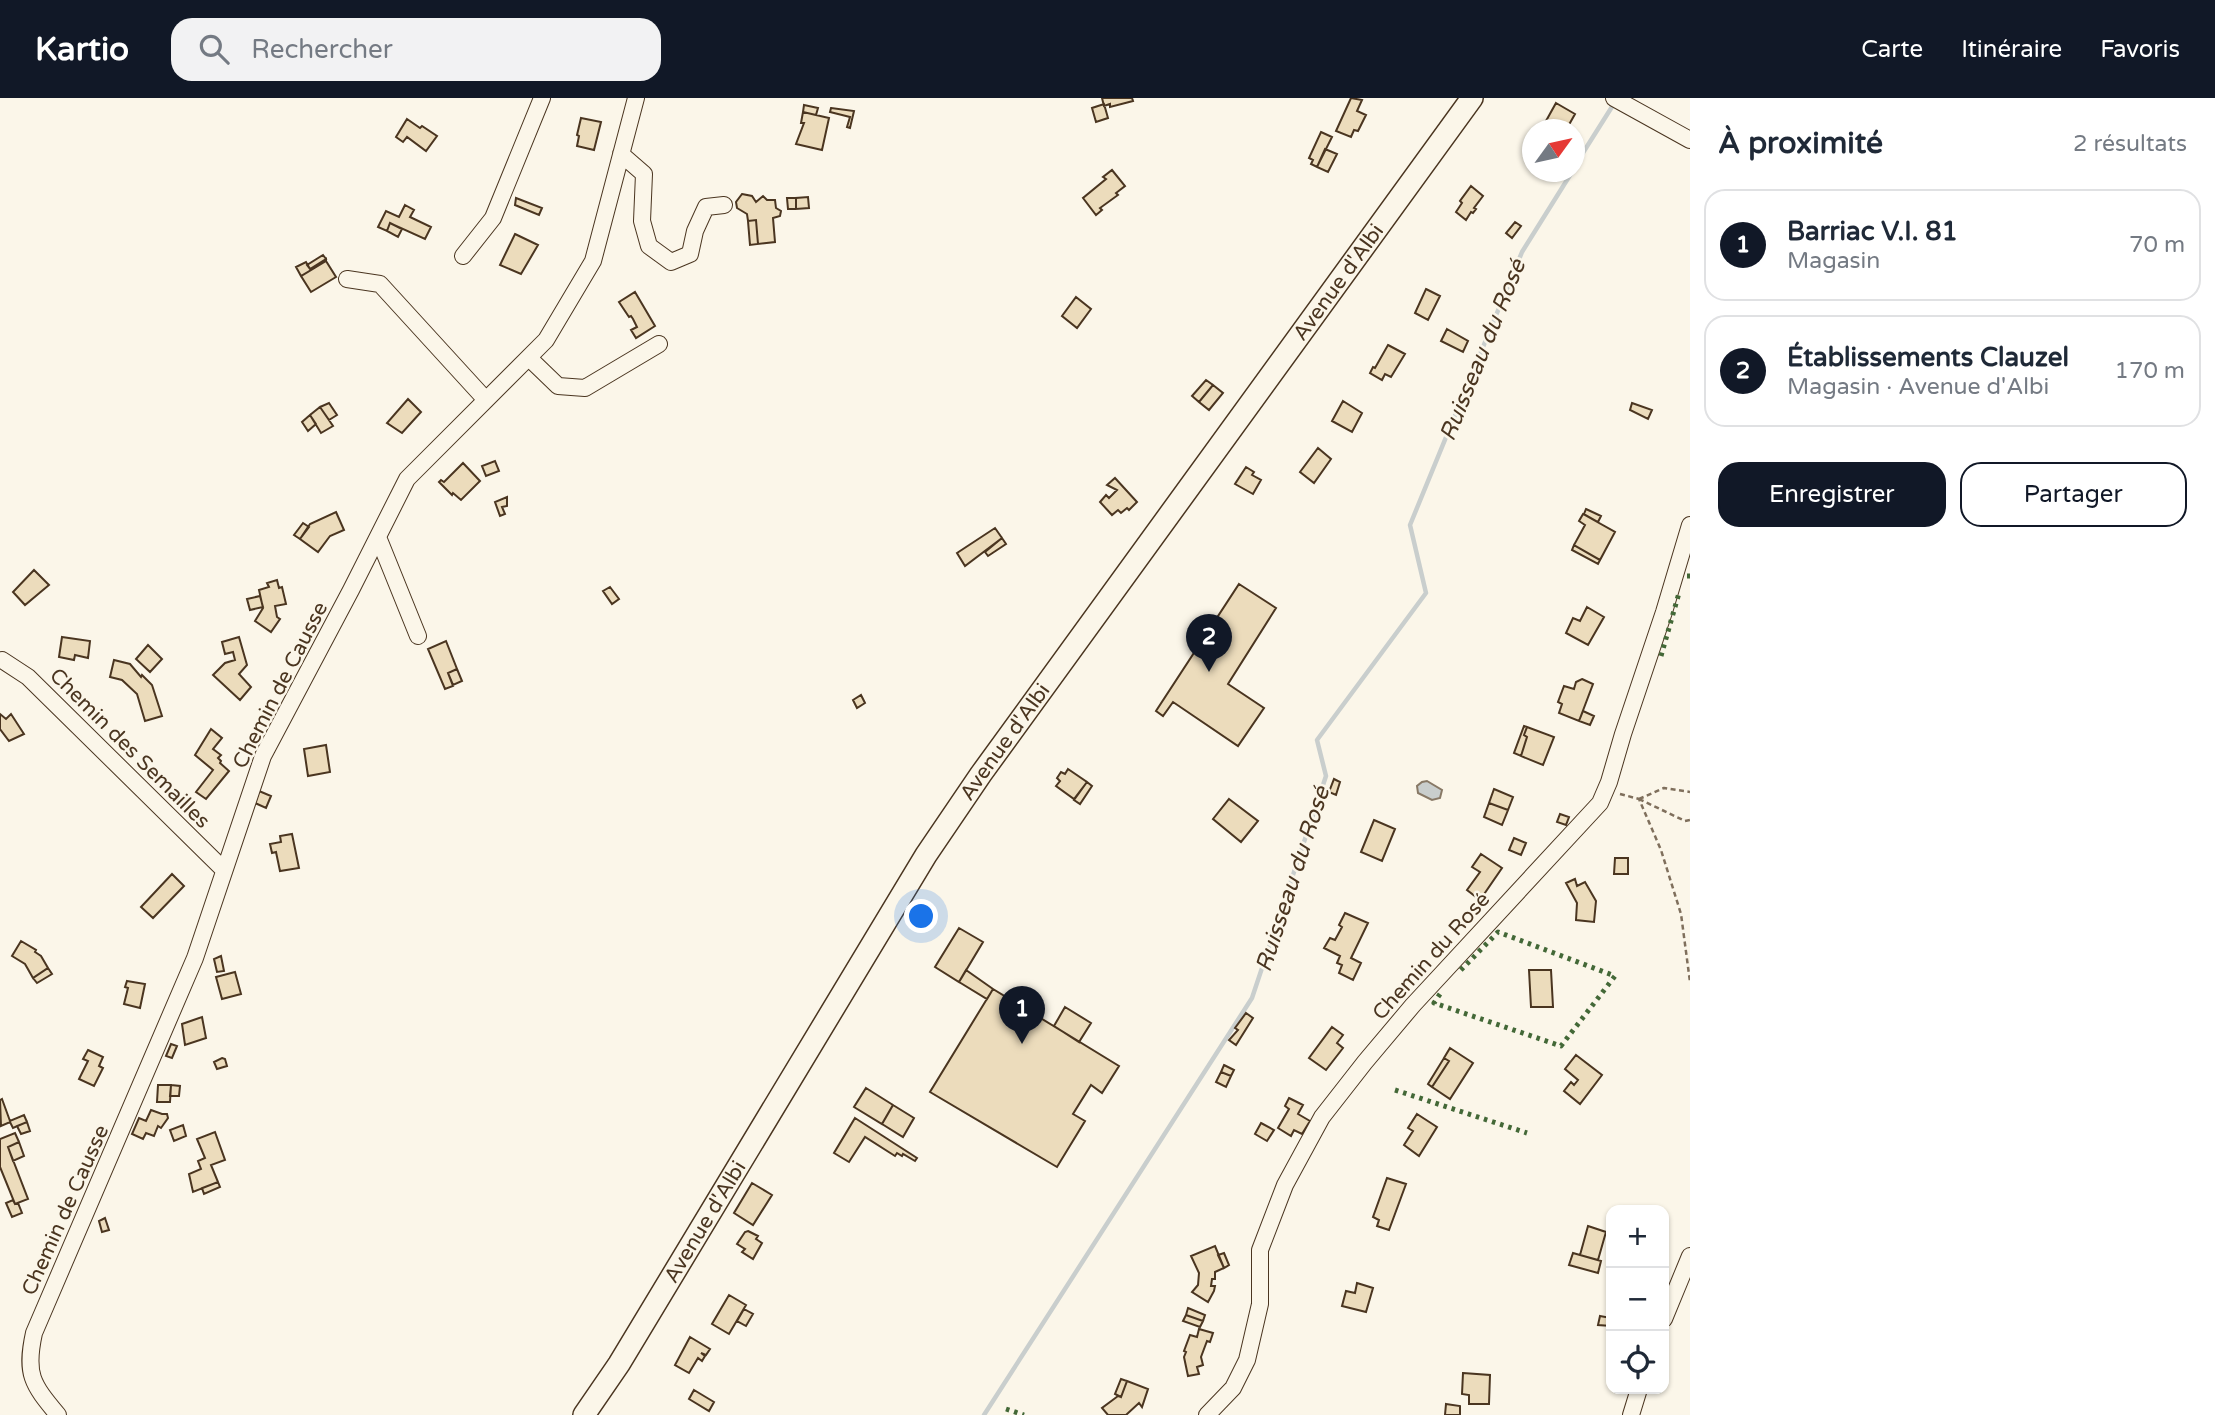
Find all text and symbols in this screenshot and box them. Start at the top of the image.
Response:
search box [171,18,661,81]
text: Kartio [35,30,129,69]
icon: search [195,30,233,68]
text: Rechercher [251,34,393,65]
text: Carte [1861,35,1923,64]
text: Itinéraire [1961,35,2062,64]
text: Favoris [2100,35,2180,64]
north arrow [1522,119,1585,182]
text: À proximité [1718,125,1883,162]
text: 2 résultats [2073,130,2187,158]
text: Barriac V.I. 81 [1787,216,1958,247]
street label: Avenue d'Albi [1288,219,1389,346]
text: 1 [1736,231,1750,259]
text: 70 m [2129,231,2185,259]
text: Magasin [1787,247,1880,275]
water label: Ruisseau du Rosé [1434,254,1533,445]
text: Établissements Clauzel [1787,342,2069,373]
text: 2 [1736,357,1750,385]
text: 170 m [2115,357,2185,385]
text: Magasin · Avenue d'Albi [1787,373,2049,401]
button: Enregistrer [1718,462,1946,527]
button: Partager [1960,462,2187,527]
street label: Chemin de Causse [228,598,333,773]
pin: 2 [1186,614,1232,672]
street label: Chemin des Semailles [44,663,215,834]
street label: Avenue d'Albi [955,679,1055,805]
water label: Ruisseau du Rosé [1250,781,1337,975]
street label: Chemin du Rosé [1367,887,1495,1025]
your location [904,899,938,933]
pin: 1 [999,986,1045,1044]
street label: Chemin de Causse [17,1121,114,1299]
street label: Avenue d'Albi [659,1156,752,1287]
map controls [1606,1205,1669,1394]
button: + [1606,1205,1669,1268]
button: − [1606,1268,1669,1331]
button: locate [1606,1331,1669,1394]

